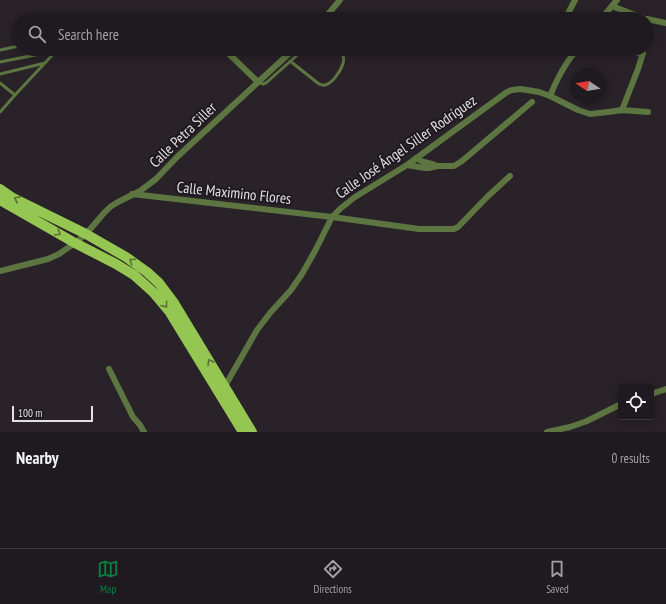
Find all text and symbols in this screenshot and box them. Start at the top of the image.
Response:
search box [12,12,654,56]
icon: search [26,23,48,45]
text: Search here [58,25,119,44]
north arrow [570,68,606,104]
street label: Calle José Ángel Siller Rodríguez [332,91,480,202]
street label: Calle Petra Siller [145,97,221,171]
street label: Calle Maximino Flores [176,177,292,208]
one-way arrow [14,197,21,204]
one-way arrow [54,229,61,236]
one-way arrow [129,259,136,266]
one-way arrow [160,301,167,308]
one-way arrow [208,359,215,366]
map controls [618,384,654,420]
button: locate [618,384,654,420]
scale bar [12,404,93,423]
text: 100 m [18,406,42,420]
text: Nearby [16,447,59,469]
text: 0 results [611,450,650,467]
tab: Map [97,558,119,596]
tab: Directions [314,558,352,596]
tab: Saved [546,558,569,596]

